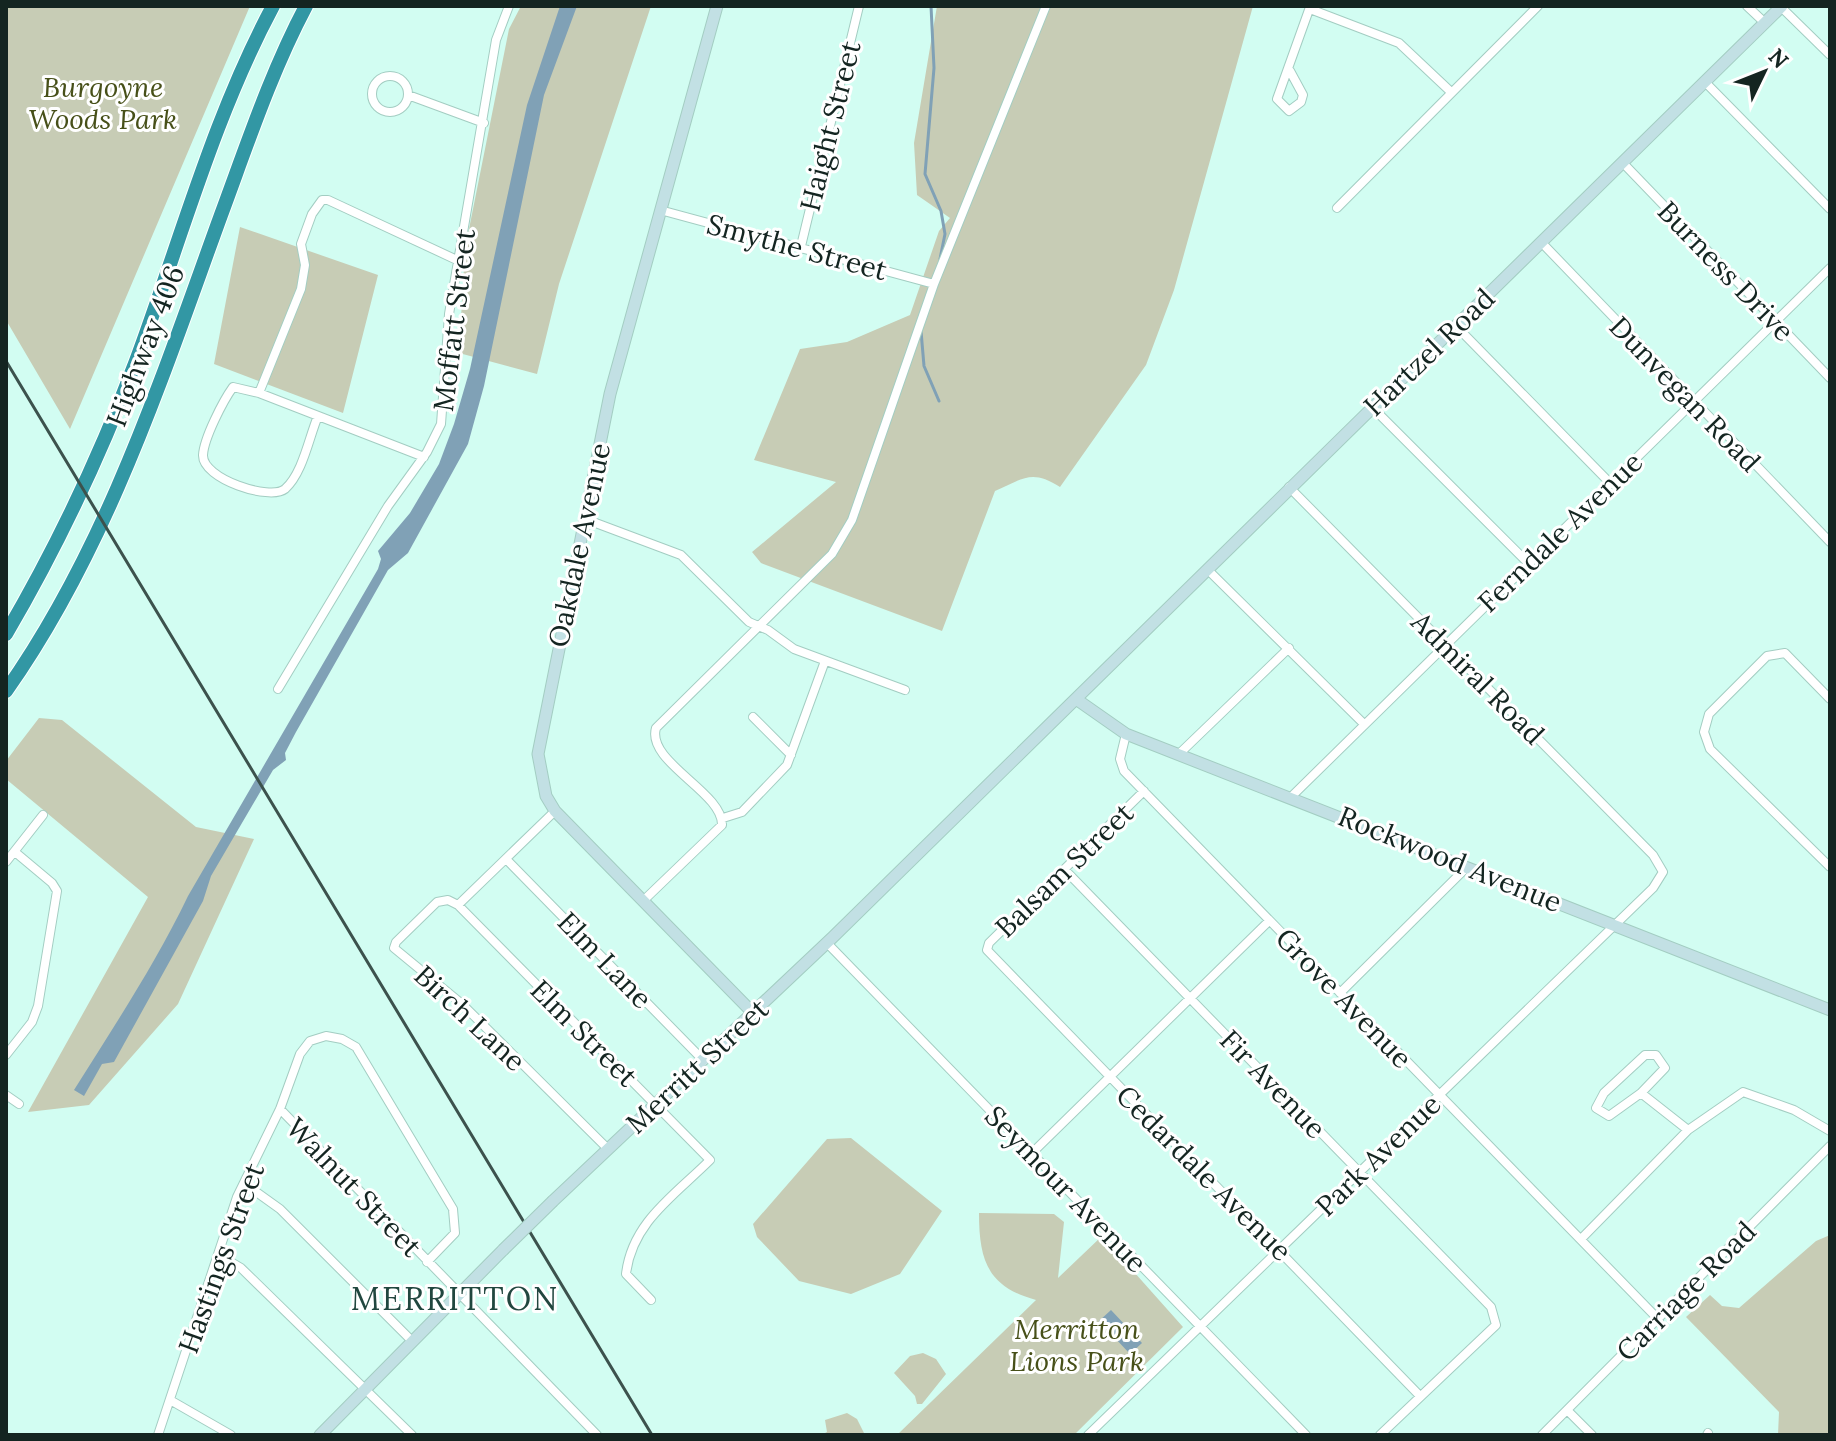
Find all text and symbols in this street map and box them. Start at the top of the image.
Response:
north arrow [1724,32,1804,112]
street label: Haight Street [791,37,869,215]
text: N [1763,43,1795,74]
park label: Burgoyne Woods Park [29,69,177,137]
street label: Burness Drive [1650,193,1802,349]
street label: Smythe Street [703,206,891,288]
street label: Moffatt Street [425,226,483,413]
street label: Highway 406 [98,260,192,432]
street label: Hartzel Road [1356,281,1502,423]
street label: Dunvegan Road [1602,309,1768,479]
street label: Oakdale Avenue [540,440,618,650]
street label: Ferndale Avenue [1470,444,1650,620]
street label: Admiral Road [1403,603,1552,752]
street label: Balsam Street [987,795,1141,945]
street label: Rockwood Avenue [1333,798,1567,920]
street label: Elm Lane [550,904,660,1016]
street label: Grove Avenue [1268,920,1420,1076]
street label: Birch Lane [407,957,533,1079]
street label: Elm Street [523,972,645,1094]
street label: Merritt Street [618,991,776,1141]
street label: Fir Avenue [1212,1022,1334,1146]
street label: Cedardale Avenue [1109,1078,1299,1268]
street label: Park Avenue [1308,1086,1448,1224]
street label: Seymour Avenue [977,1098,1155,1280]
street label: Walnut Street [278,1110,430,1264]
street label: Hastings Street [170,1158,272,1358]
street label: Carriage Road [1608,1213,1764,1369]
district label: MERRITTON [351,1278,559,1319]
park label: Merritton Lions Park [1010,1311,1144,1379]

